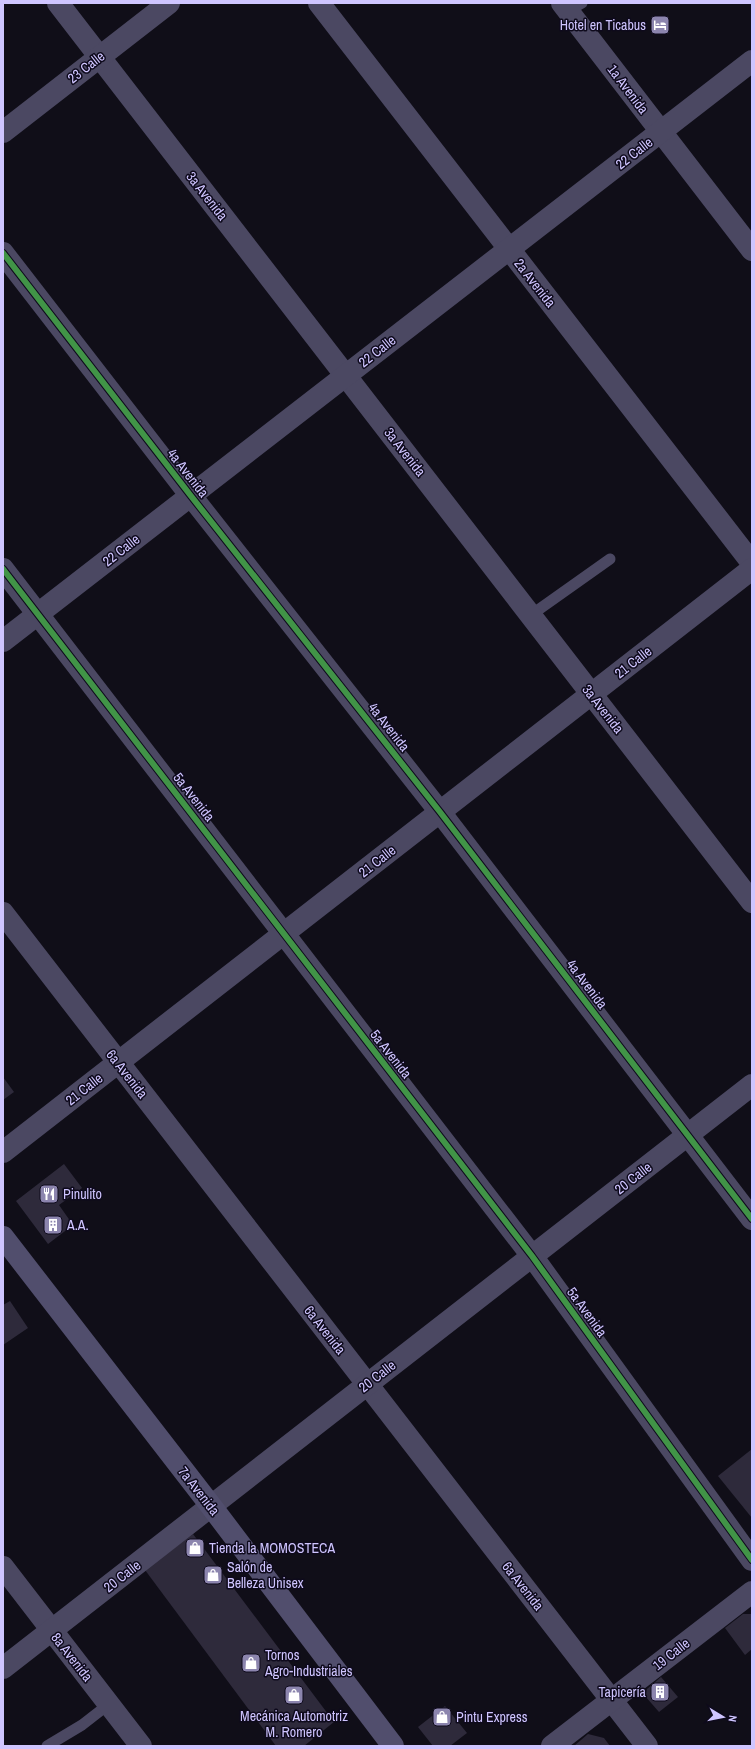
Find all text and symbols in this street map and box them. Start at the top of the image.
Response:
hotel icon: Hotel en Ticabus [649,14,671,36]
place label: Hotel en Ticabus [560,16,646,34]
street label: 23 Calle [64,47,108,87]
street label: 1a Avenida [604,61,653,118]
street label: 22 Calle [612,133,656,173]
street label: 3a Avenida [182,168,232,225]
street label: 2a Avenida [510,255,560,312]
street label: 22 Calle [355,331,399,371]
street label: 3a Avenida [380,424,430,481]
street label: 4a Avenida [163,445,213,502]
street label: 22 Calle [99,530,143,570]
street label: 21 Calle [611,642,655,682]
street label: 3a Avenida [578,681,628,738]
street label: 4a Avenida [364,699,414,756]
street label: 5a Avenida [169,769,219,826]
street label: 21 Calle [355,841,399,881]
street label: 4a Avenida [563,956,612,1013]
street label: 5a Avenida [366,1026,416,1083]
street label: 6a Avenida [102,1046,152,1103]
street label: 21 Calle [62,1069,106,1109]
street label: 20 Calle [611,1158,655,1198]
restaurant icon: Pinulito [38,1183,60,1205]
place label: Pinulito [63,1185,102,1203]
building icon: A.A. [42,1214,64,1236]
place label: A.A. [66,1216,89,1234]
street label: 5a Avenida [563,1284,611,1341]
street label: 6a Avenida [300,1302,350,1359]
street label: 20 Calle [355,1356,399,1396]
street label: 7a Avenida [174,1463,224,1520]
shop icon: Tienda la MOMOSTECA [184,1537,206,1559]
place label: Tienda la MOMOSTECA [209,1539,335,1557]
street label: 20 Calle [100,1556,144,1596]
place label: Salón de Belleza Unisex [227,1558,304,1592]
street label: 6a Avenida [498,1558,548,1615]
shop icon: Salón de Belleza Unisex [202,1564,224,1586]
street label: 8a Avenida [47,1629,97,1686]
street label: 19 Calle [649,1634,693,1674]
place label: Tornos Agro-Industriales [264,1646,353,1680]
shop icon: Tornos Agro-Industriales [240,1652,262,1674]
building icon: Tapicería [649,1681,671,1703]
place label: Tapicería [599,1683,647,1701]
shop icon: Mecánica Automotriz M. Romero [283,1684,305,1706]
north arrow [703,1697,743,1737]
shop icon: Pintu Express [431,1706,453,1728]
place label: Mecánica Automotriz M. Romero [240,1707,348,1741]
place label: Pintu Express [456,1708,528,1726]
text: N [725,1714,740,1723]

